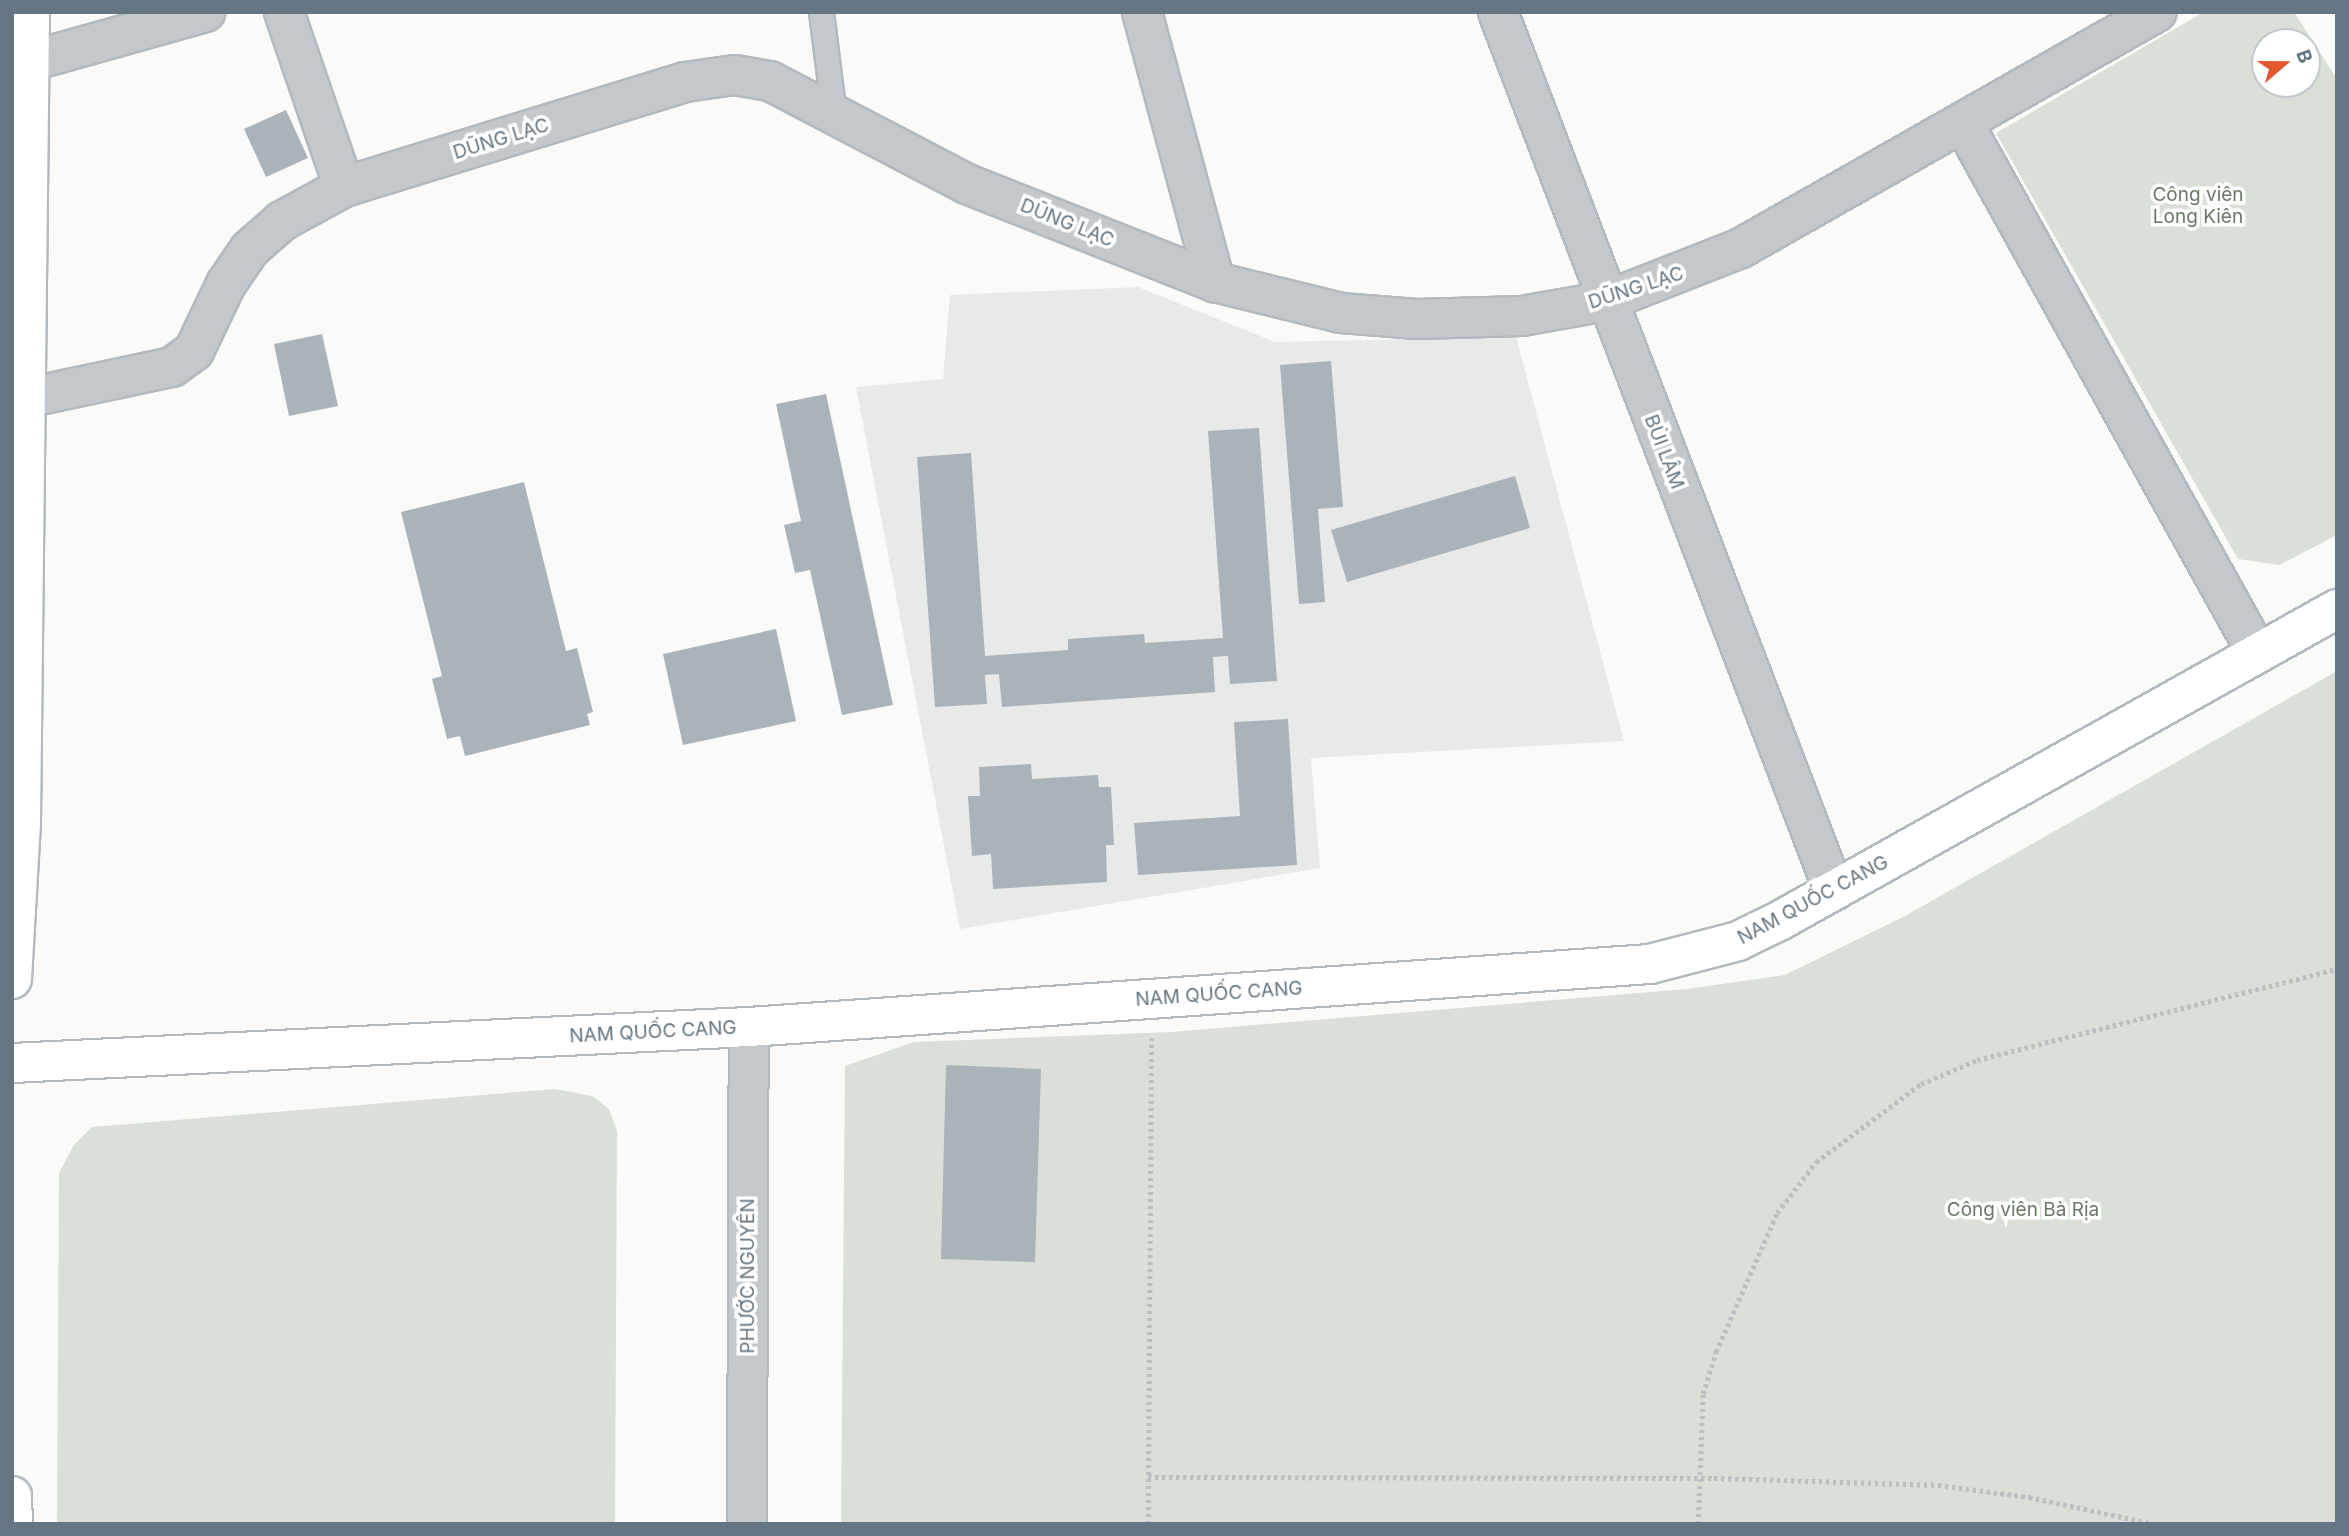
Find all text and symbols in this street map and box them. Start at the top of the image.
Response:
north arrow [2251,28,2321,98]
text: B [2291,46,2317,66]
street label: DŨNG LẠC [450,114,552,164]
park label: Công viên Long Kiên [2152,184,2244,228]
street label: DŨNG LẠC [1017,194,1117,252]
street label: DŨNG LẠC [1586,262,1686,314]
street label: BÙI LÂM [1639,411,1689,493]
street label: NAM QUỐC CANG [1734,851,1892,949]
street label: NAM QUỐC CANG [1135,977,1303,1011]
street label: NAM QUỐC CANG [569,1016,737,1048]
street label: PHƯỚC NGUYÊN [737,1198,759,1354]
park label: Công viên Bà Rịa [1947,1199,2099,1221]

